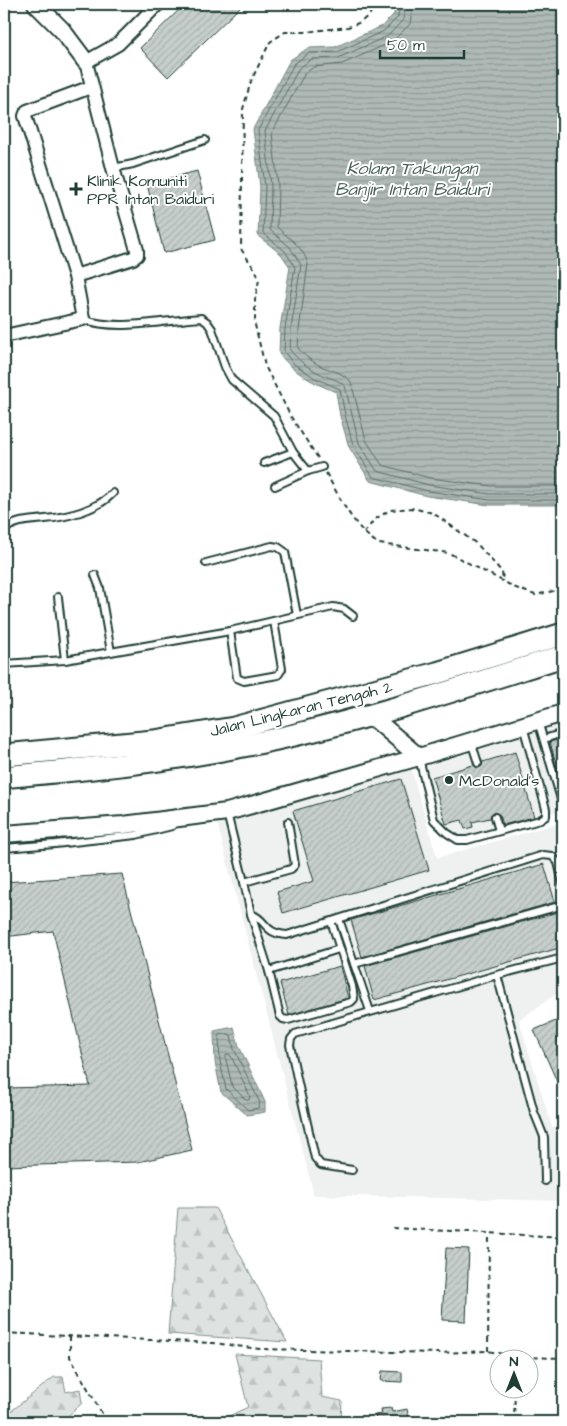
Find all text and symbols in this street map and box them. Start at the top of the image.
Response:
scale bar [380,28,463,60]
text: 50 m [387,35,425,56]
water label: Kolam Takungan Banjir Intan Baiduri [335,156,491,202]
place label: Klinik Komuniti PPR Intan Baiduri [87,170,215,210]
marker: Klinik Komuniti PPR Intan Baiduri [69,182,83,196]
street label: Jalan Lingkaran Tengah 2 [208,676,395,743]
place label: McDonald's [459,770,539,792]
marker: McDonald's [443,774,455,786]
north arrow [490,1348,540,1398]
text: N [510,1352,519,1372]

